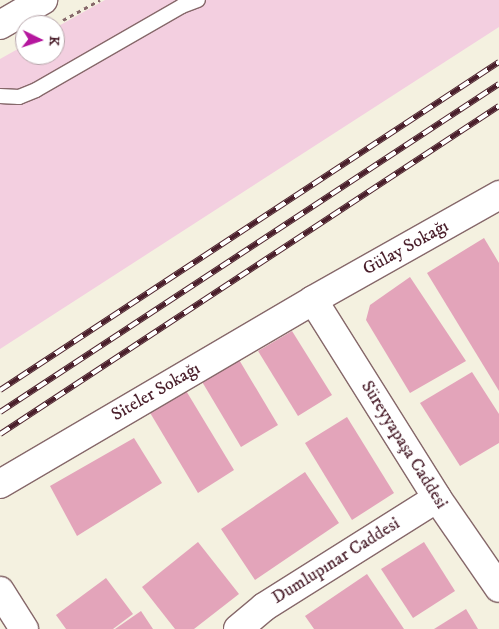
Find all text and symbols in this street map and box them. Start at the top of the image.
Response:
north arrow [15,15,65,65]
text: K [45,35,63,47]
street label: Gülay Sokağı [359,216,453,280]
street label: Siteler Sokağı [108,358,204,426]
street label: Süreyyapaşa Caddesi [356,377,452,513]
street label: Dumlupınar Caddesi [268,513,404,609]

